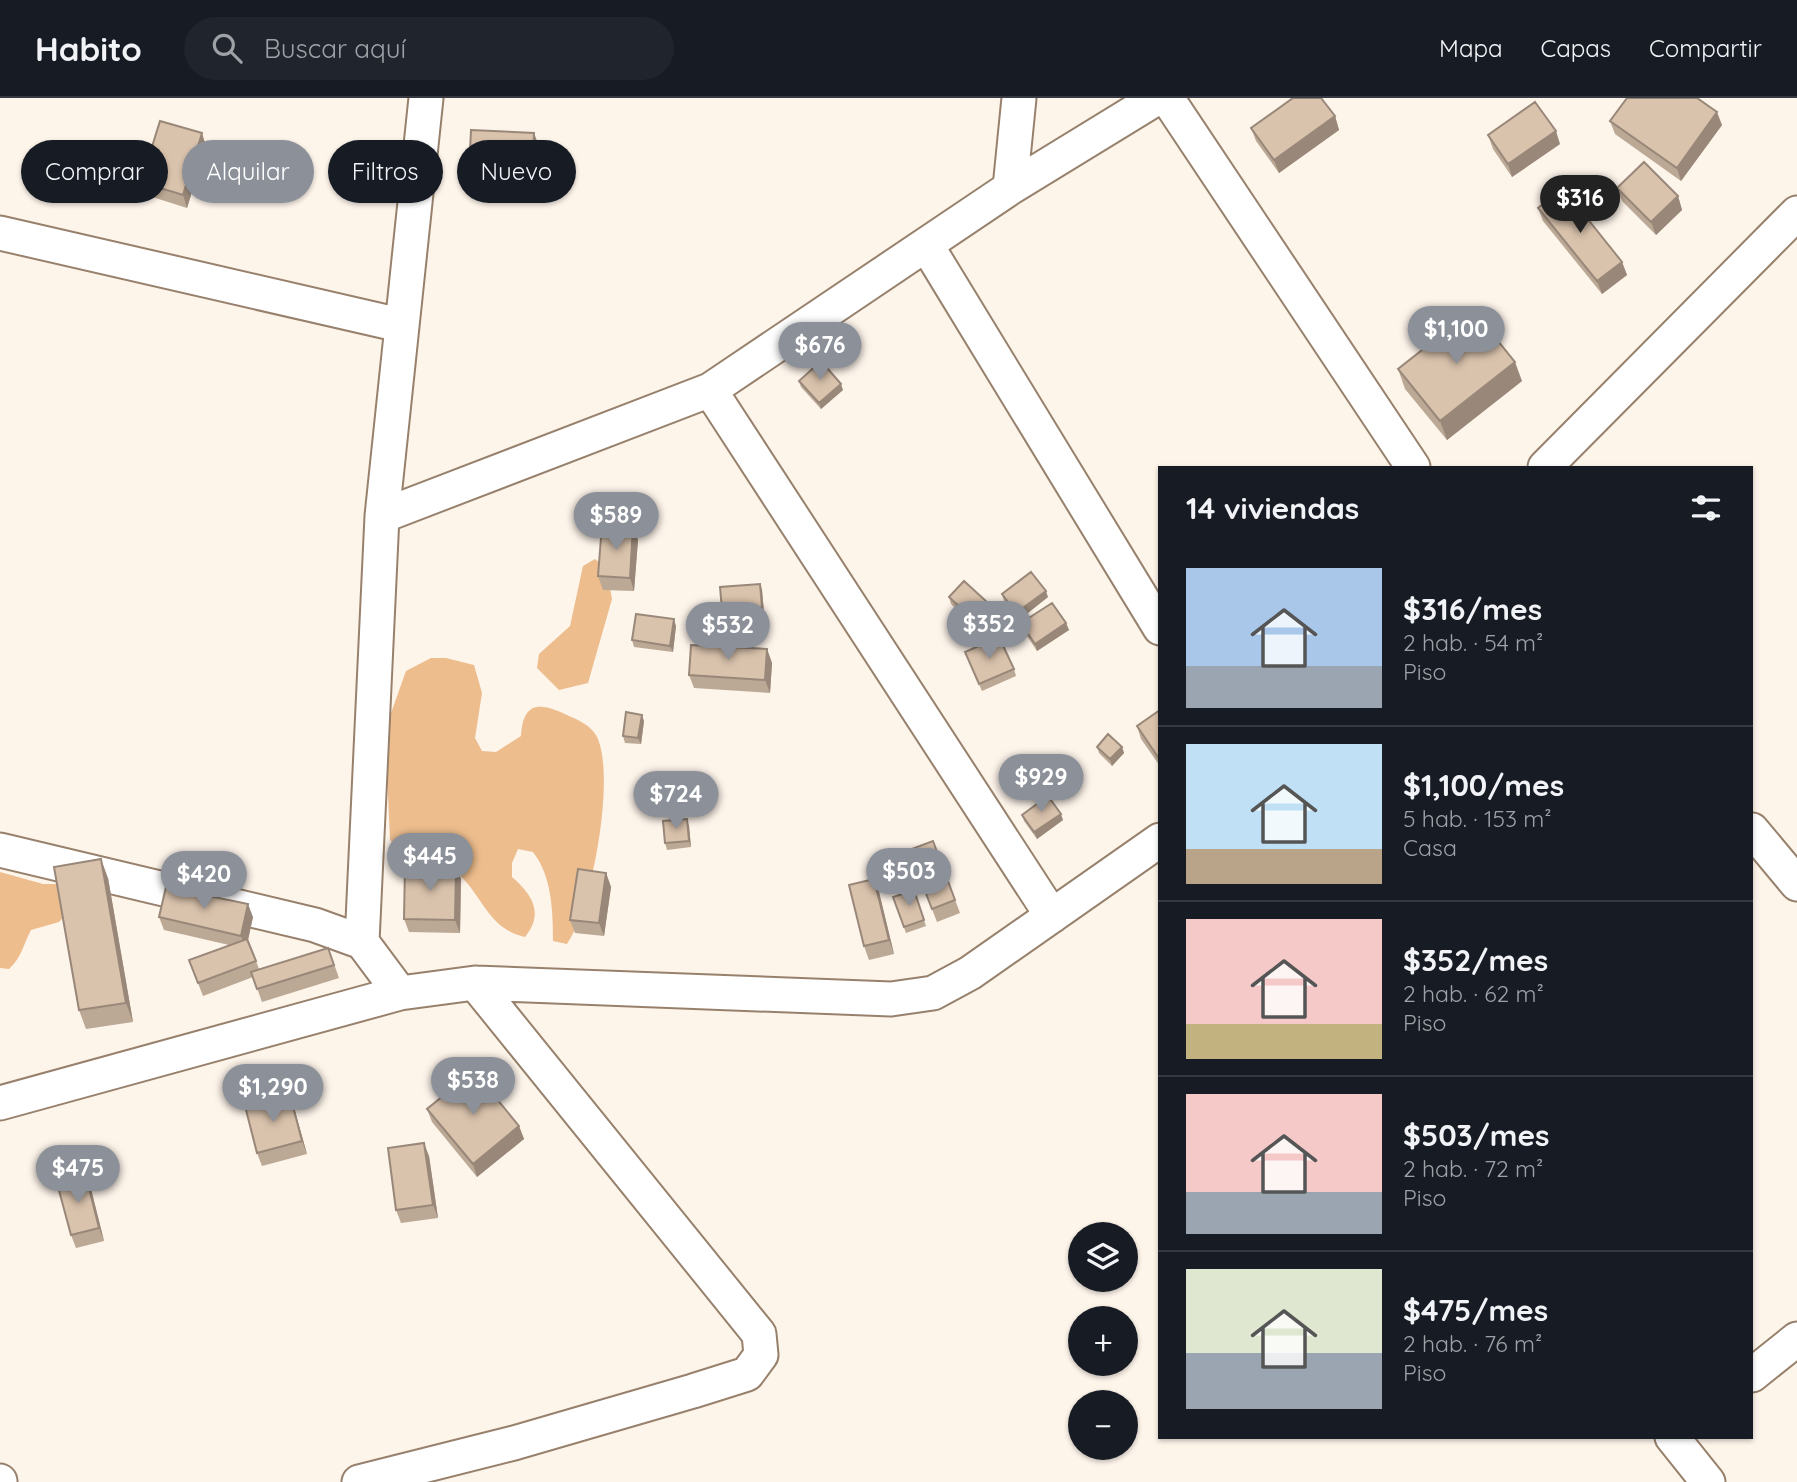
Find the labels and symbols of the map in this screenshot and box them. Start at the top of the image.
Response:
pin: $316 [1539,176,1621,235]
pin: $1,100 [1399,306,1513,366]
pin: $676 [779,322,861,382]
pin: $589 [575,492,657,552]
pin: $532 [687,602,769,662]
pin: $352 [948,602,1030,661]
pin: $929 [1000,754,1082,814]
pin: $724 [635,772,717,831]
pin: $445 [389,834,471,893]
pin: $503 [868,848,950,908]
pin: $420 [163,852,245,911]
pin: $538 [432,1058,514,1117]
pin: $1,290 [216,1065,330,1124]
pin: $475 [37,1146,119,1205]

